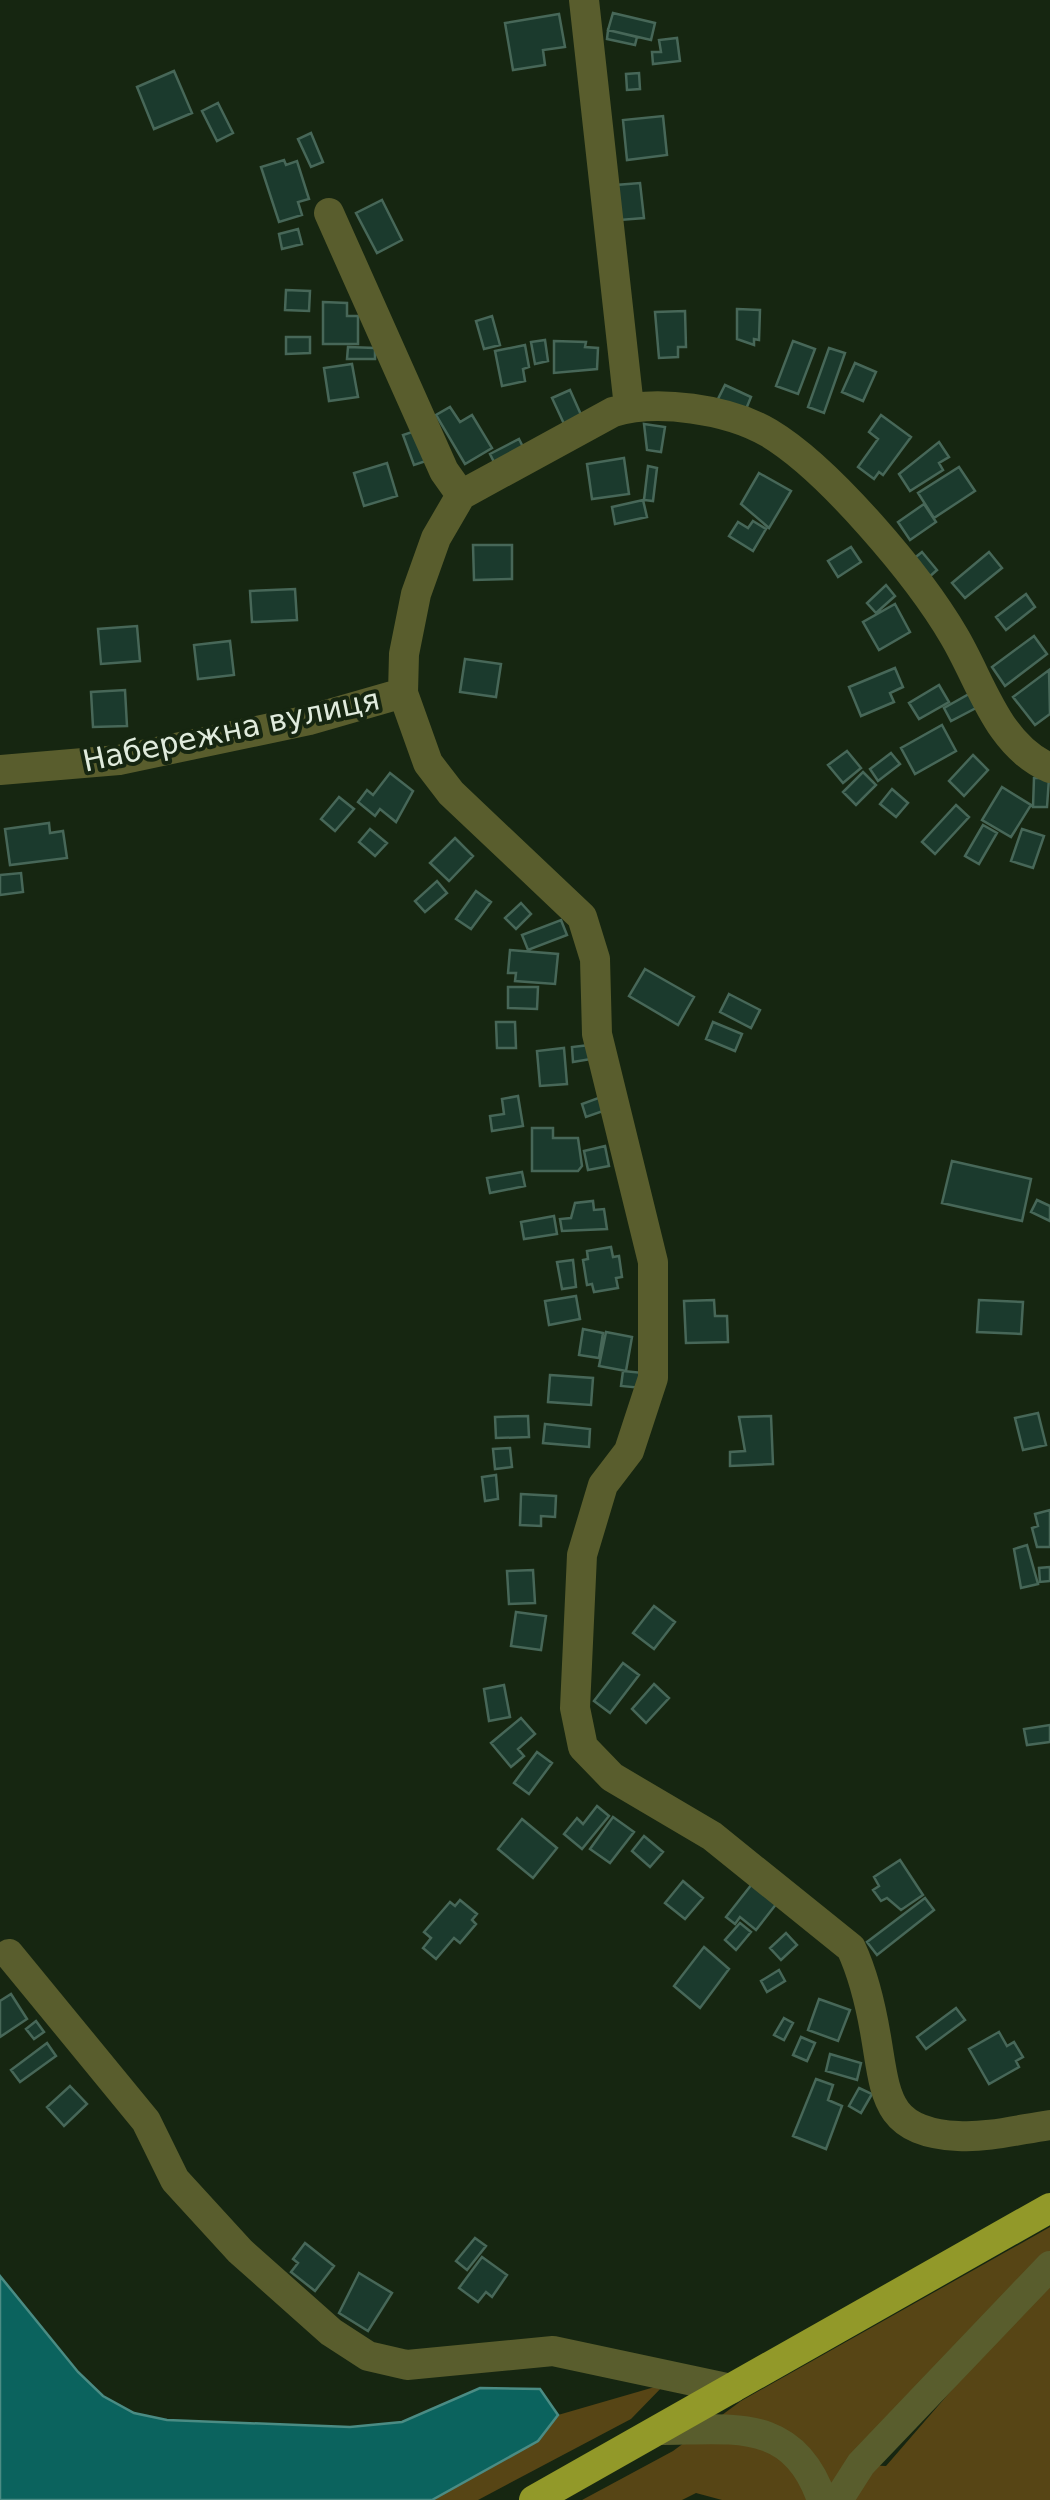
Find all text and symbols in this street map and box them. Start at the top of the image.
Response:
street label: Набережна вулиця [79,681,383,779]

